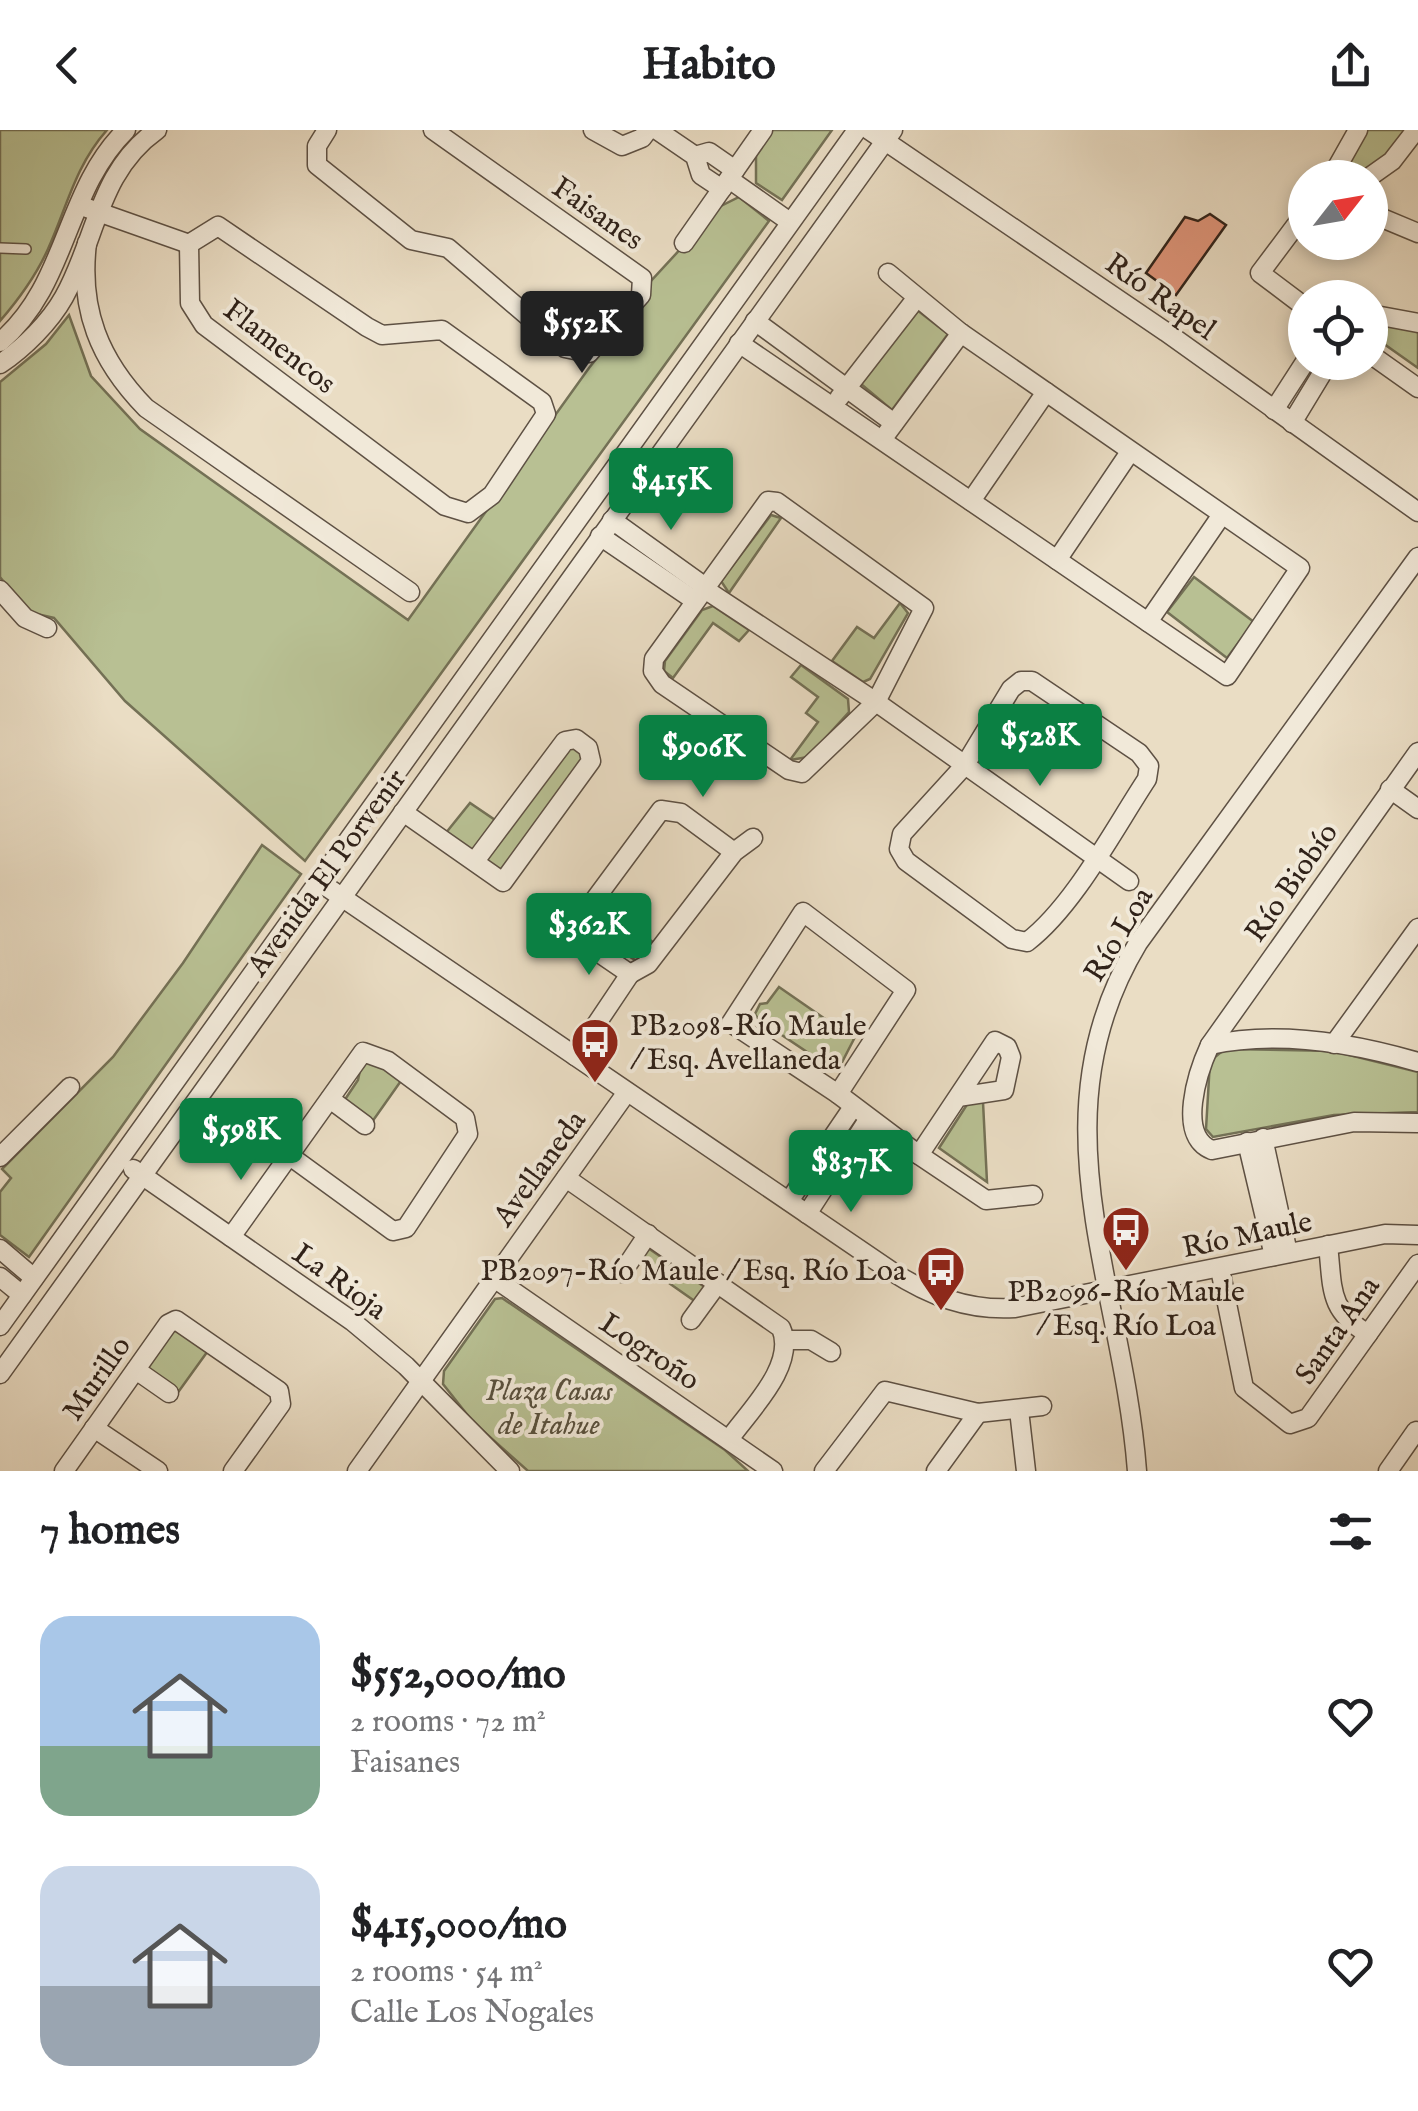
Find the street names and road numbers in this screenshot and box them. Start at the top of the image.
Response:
street label: Faisanes [544,169,650,260]
street label: Río Rapel [1097,246,1223,350]
street label: Flamencos [215,292,343,403]
street label: Avenida El Porvenir [239,762,416,985]
street label: Río Biobío [1238,816,1348,950]
street label: Río Loa [1077,881,1163,989]
street label: Avellaneda [485,1104,596,1236]
street label: Río Maule [1179,1204,1316,1268]
street label: La Rioja [284,1236,394,1330]
street label: Santa Ana [1288,1270,1390,1393]
street label: Logroño [591,1305,706,1400]
street label: Murillo [55,1329,140,1429]

